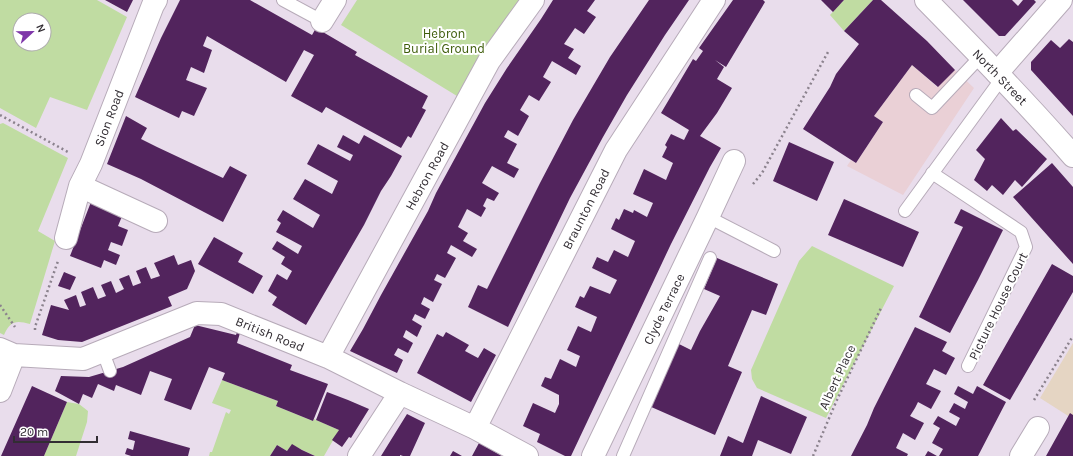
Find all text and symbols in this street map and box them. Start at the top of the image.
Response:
north arrow [12,12,52,52]
text: N [33,22,48,35]
park label: Hebron Burial Ground [403,26,485,56]
street label: North Street [970,46,1031,108]
street label: Sion Road [91,87,127,149]
street label: Hebron Road [402,139,452,213]
street label: Braunton Road [559,166,613,252]
street label: Picture House Court [965,250,1031,362]
street label: Clyde Terrace [640,271,688,347]
street label: British Road [233,313,307,355]
street label: Albert Place [816,342,859,412]
scale bar [14,418,97,444]
text: 20 m [20,425,48,439]

